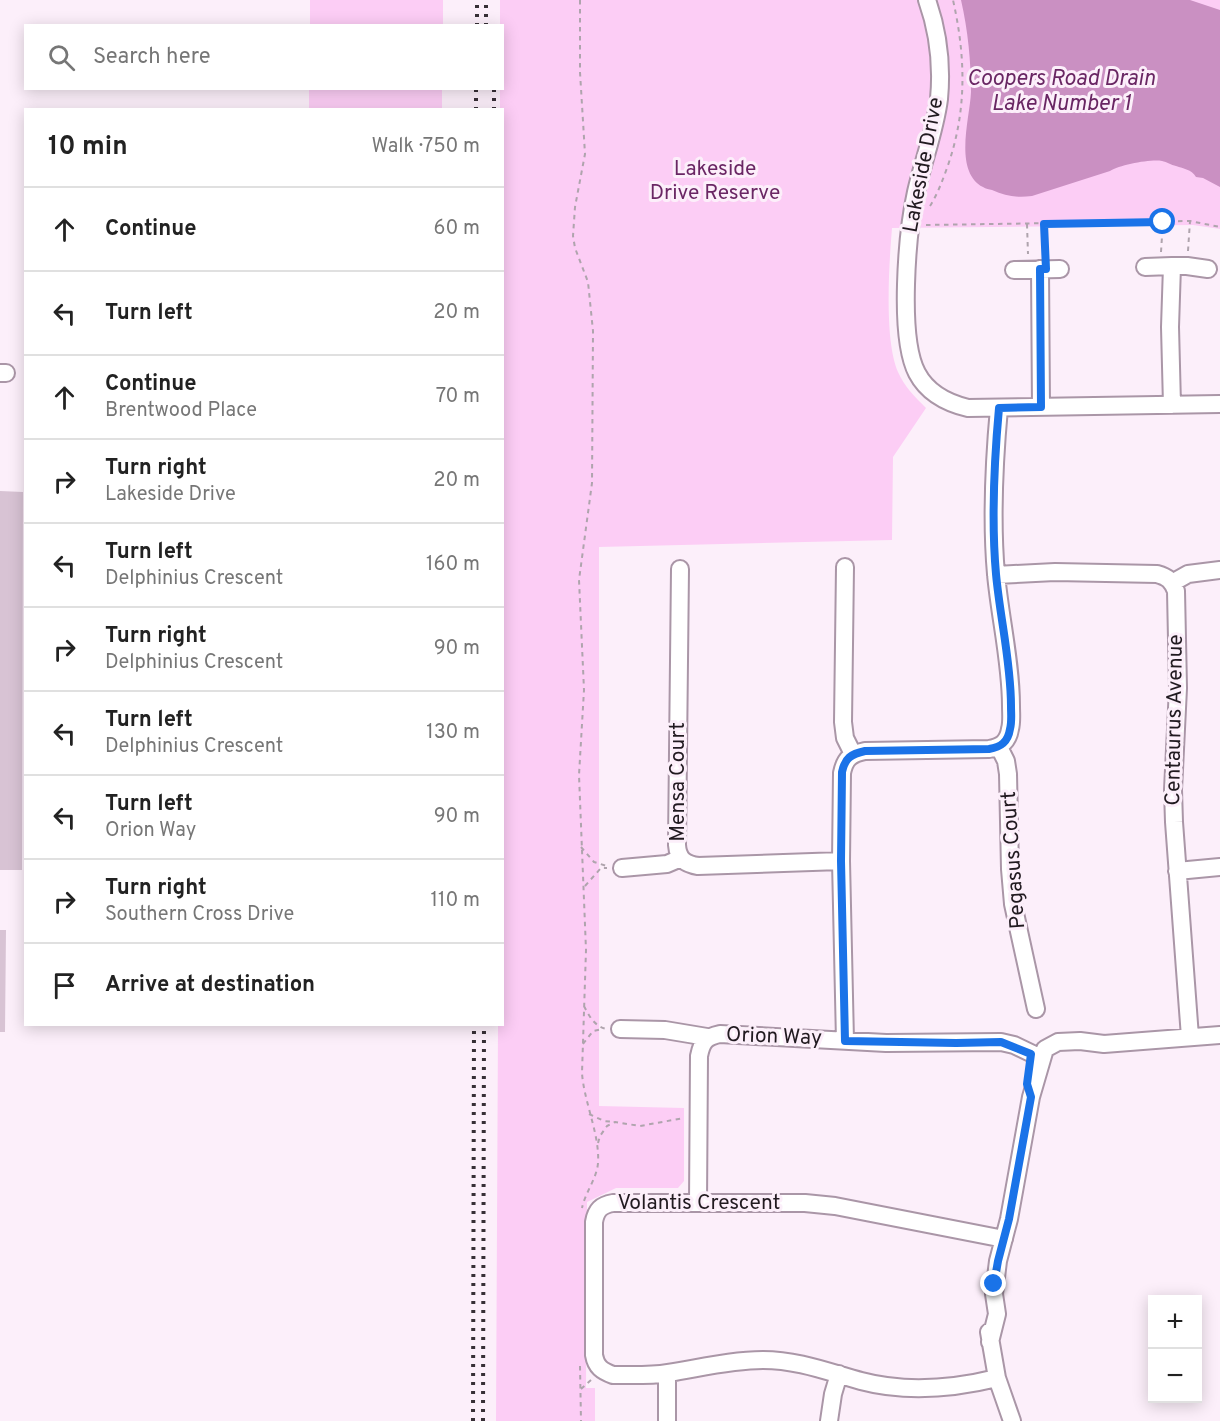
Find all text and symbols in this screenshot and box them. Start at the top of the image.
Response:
search box [24,24,504,90]
icon: search [45,41,78,74]
text: Search here [93,44,211,71]
water label: Coopers Road Drain Lake Number 1 [967,66,1155,118]
street label: Lakeside Drive [898,95,950,235]
text: 10 min [48,131,128,164]
text: Walk · 750 m [371,134,480,160]
park label: Lakeside Drive Reserve [650,156,780,207]
route start [1149,208,1175,234]
icon: ahead [48,213,81,246]
text: Continue [105,216,196,243]
text: 60 m [434,216,480,242]
icon: left [48,297,81,330]
text: Turn left [105,300,193,327]
text: 20 m [433,300,480,326]
text: Continue [105,371,196,398]
icon: ahead [48,381,81,414]
text: 70 m [436,384,480,410]
text: Brentwood Place [105,398,257,424]
text: Turn right [105,455,207,482]
icon: right [48,465,81,498]
text: 20 m [433,468,480,494]
text: Lakeside Drive [105,482,236,508]
text: Turn left [105,539,193,566]
icon: left [48,549,81,582]
text: 160 m [426,552,480,578]
text: Delphinius Crescent [105,566,283,592]
text: Turn right [105,623,207,650]
icon: right [48,633,81,666]
street label: Centaurus Avenue [1160,634,1190,806]
text: 90 m [434,636,480,662]
text: Delphinius Crescent [105,650,283,676]
text: Turn left [105,707,193,734]
icon: left [48,717,81,750]
text: 130 m [426,720,480,746]
street label: Mensa Court [665,722,692,842]
text: Delphinius Crescent [105,734,283,760]
street label: Pegasus Court [996,790,1032,930]
text: Turn left [105,791,193,818]
icon: left [48,801,81,834]
text: 90 m [434,804,480,830]
text: Orion Way [105,818,196,844]
text: Turn right [105,875,207,902]
icon: right [48,885,81,918]
text: 110 m [431,888,480,914]
text: Southern Cross Drive [105,902,294,928]
icon: arrive [48,969,81,1002]
text: Arrive at destination [105,972,315,999]
street label: Orion Way [726,1022,822,1052]
street label: Volantis Crescent [618,1190,780,1217]
route end [980,1270,1006,1296]
map controls [1148,1295,1202,1403]
button: + [1148,1295,1202,1349]
button: − [1148,1349,1202,1403]

